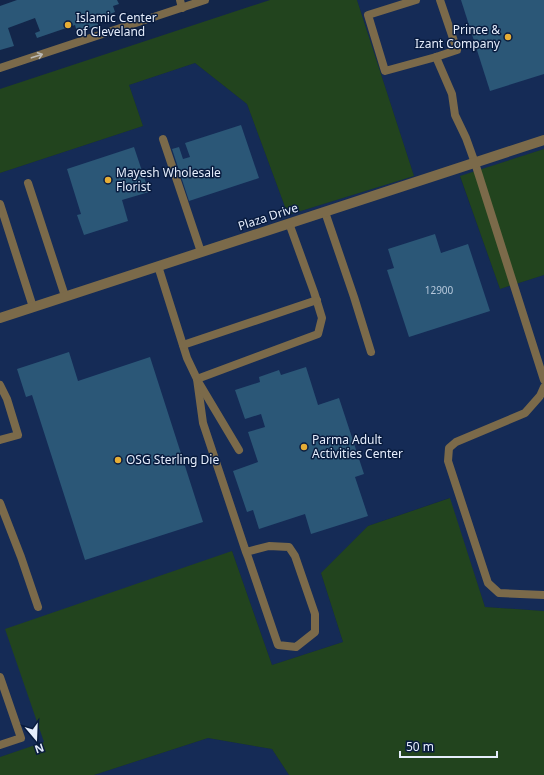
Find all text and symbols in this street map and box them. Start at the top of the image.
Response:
place label: Islamic Center of Cleveland [76,9,157,40]
marker: Islamic Center of Cleveland [63,20,73,30]
place label: Prince & Izant Company [415,21,501,52]
marker: Prince & Izant Company [503,32,513,42]
one-way arrow [30,52,43,59]
place label: Mayesh Wholesale Florist [116,164,221,195]
marker: Mayesh Wholesale Florist [103,175,113,185]
street label: Plaza Drive [236,199,300,234]
house number: 12900 [425,283,454,297]
place label: Parma Adult Activities Center [312,431,403,462]
marker: Parma Adult Activities Center [299,442,309,452]
place label: OSG Sterling Die [126,451,219,468]
marker: OSG Sterling Die [113,455,123,465]
north arrow [16,719,56,759]
scale bar [400,733,497,759]
text: 50 m [406,738,434,755]
text: N [33,740,46,757]

